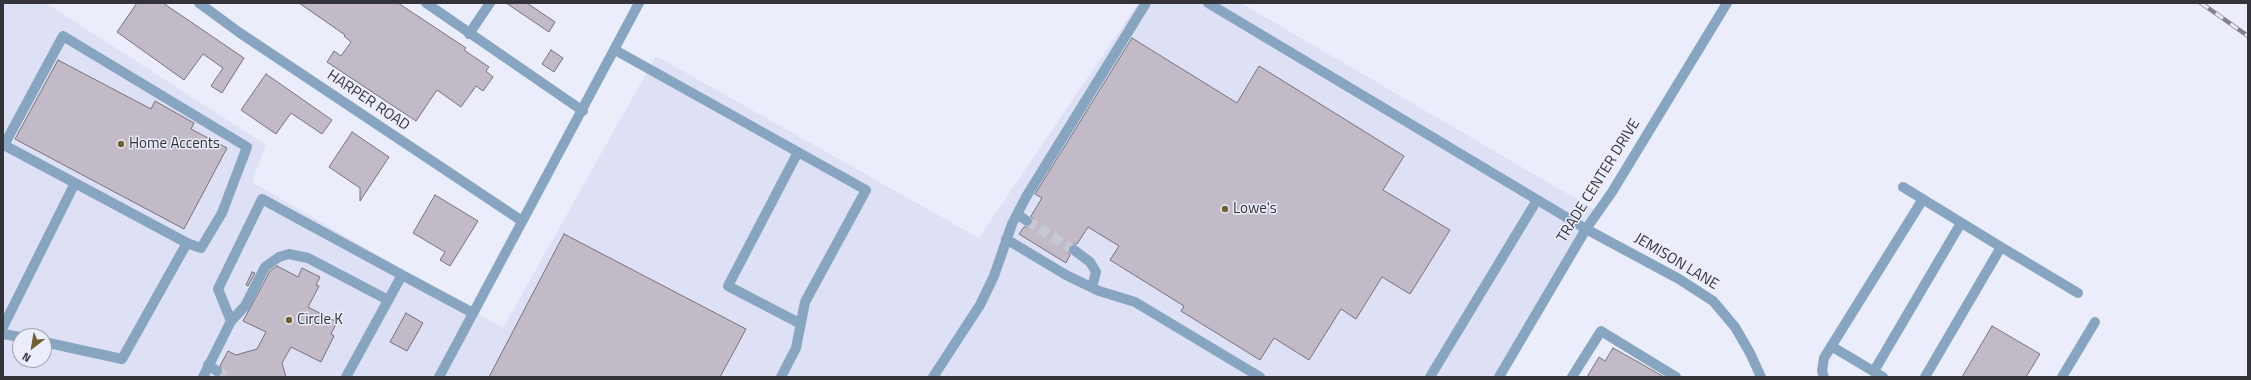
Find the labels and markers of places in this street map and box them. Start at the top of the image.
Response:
place label: Home Accents [129,135,220,153]
marker: Home Accents [116,139,126,149]
place label: Lowe's [1233,200,1277,218]
marker: Lowe's [1220,204,1230,214]
place label: Circle K [297,311,343,329]
marker: Circle K [284,315,294,325]

